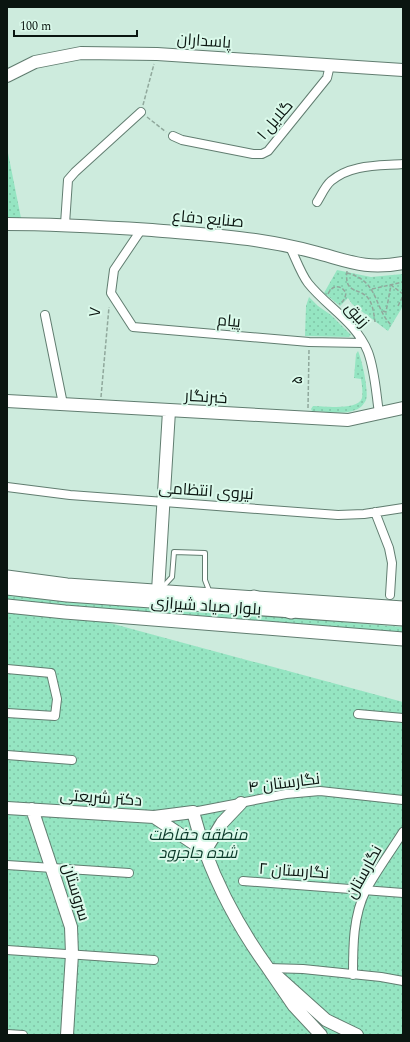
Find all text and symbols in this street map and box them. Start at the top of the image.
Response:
scale bar [14,12,137,38]
text: 100 m [20,17,51,36]
street label: پاسداران [176,27,233,55]
street label: گلایل ۱ [251,95,299,145]
street label: صنایع دفاع [171,204,245,234]
street label: زنبق [339,297,375,333]
street label: ۷ [83,306,107,318]
street label: پیام [216,308,243,334]
street label: ۵ [285,375,309,385]
street label: خبرنگار [183,384,228,410]
street label: نیروی انتظامی [158,476,254,506]
street label: بلوار صیاد شیرازی [150,590,262,622]
street label: نگارستان ۴ [247,767,321,799]
street label: دکتر شریعتی [59,783,143,813]
park label: منطقه حفاظت شده جاجرود [148,823,248,865]
street label: نگارستان [339,841,389,903]
street label: نگارستان ۲ [258,857,330,885]
street label: سروستان [56,860,96,924]

